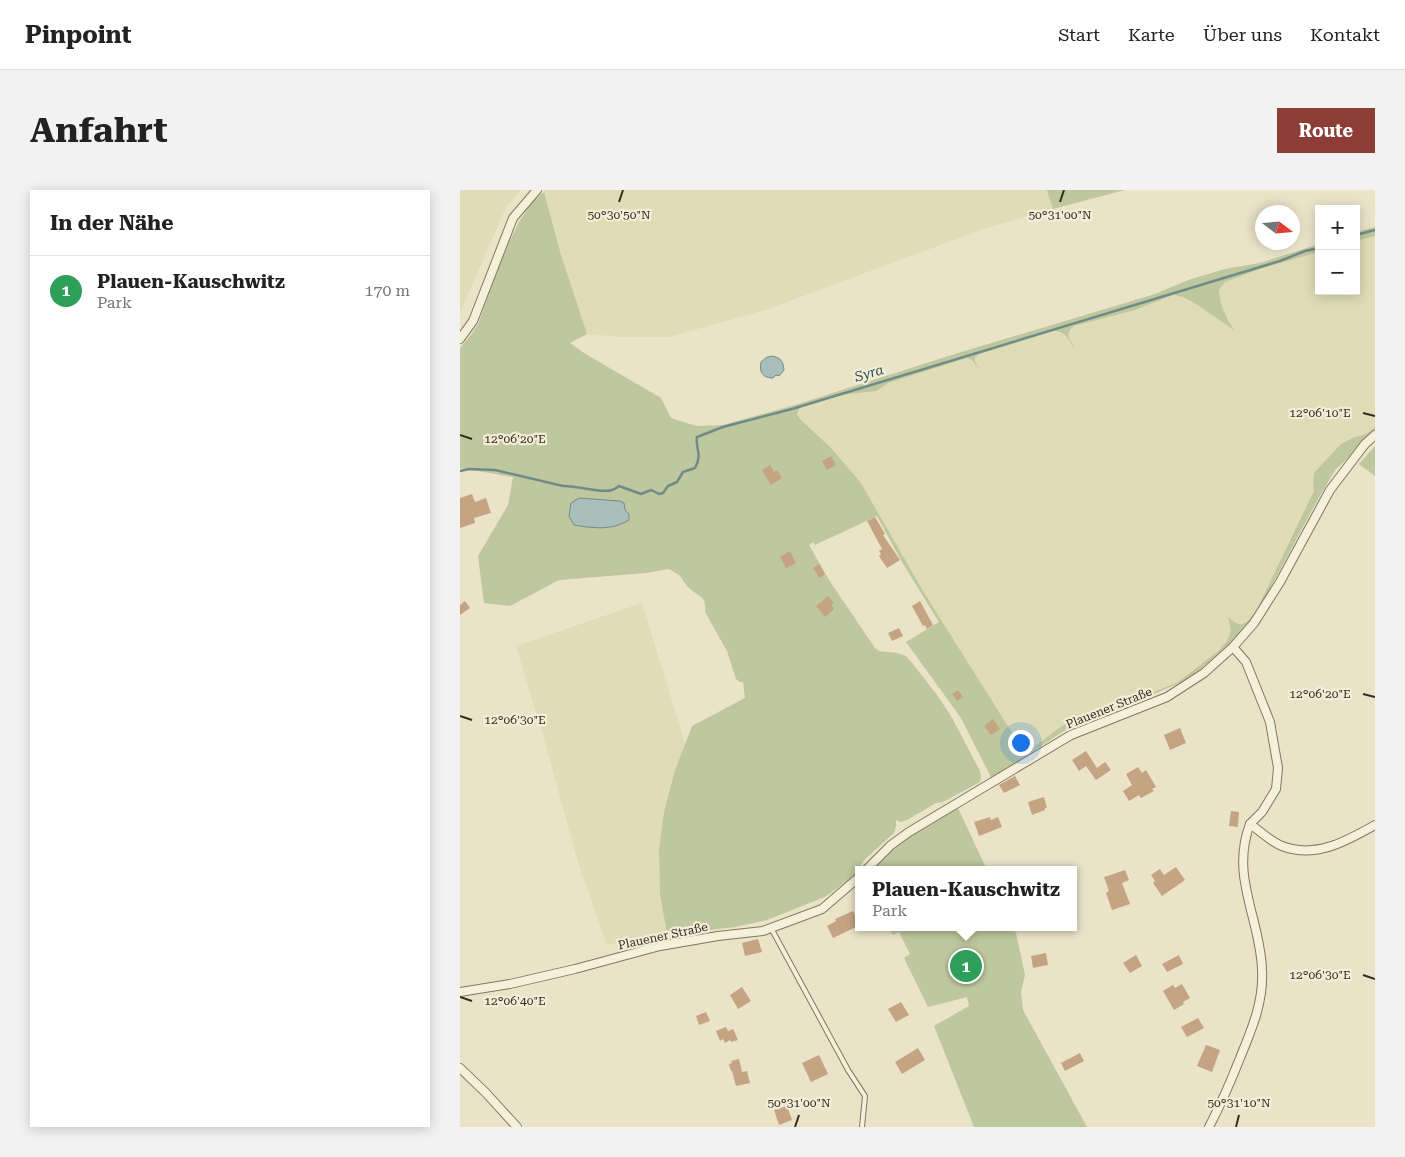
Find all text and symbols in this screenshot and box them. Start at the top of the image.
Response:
text: Pinpoint [25,21,131,49]
text: Start [1058,24,1100,45]
text: Karte [1128,24,1175,45]
text: Über uns [1203,24,1282,45]
text: Kontakt [1310,24,1380,45]
button: Route [1277,108,1375,153]
text: Anfahrt [30,110,168,151]
north arrow [1255,205,1300,250]
map controls [1315,205,1360,295]
button: + [1315,205,1360,250]
text: 50°30'50"N [587,208,651,222]
text: 50°31'00"N [1028,208,1092,222]
text: In der Nähe [50,211,173,235]
button: − [1315,250,1360,295]
text: Plauen-Kauschwitz [97,270,285,293]
text: 1 [62,281,70,300]
text: 170 m [364,281,410,300]
text: Park [97,293,132,312]
water label: Syra [852,361,885,385]
text: 12°06'10"E [1289,406,1351,420]
text: 12°06'20"E [484,432,546,446]
street label: Plauener Straße [1064,684,1154,732]
text: 12°06'20"E [1289,687,1351,701]
text: 12°06'30"E [484,713,546,727]
your location [1008,730,1034,756]
popup [855,866,1077,931]
text: Plauen-Kauschwitz [872,878,1060,901]
text: Park [872,901,907,920]
street label: Plauener Straße [617,920,710,952]
pin: 1 [950,947,982,985]
text: 12°06'30"E [1289,968,1351,982]
text: 12°06'40"E [484,994,546,1008]
text: 50°31'00"N [767,1096,831,1110]
text: 50°31'10"N [1207,1096,1271,1110]

